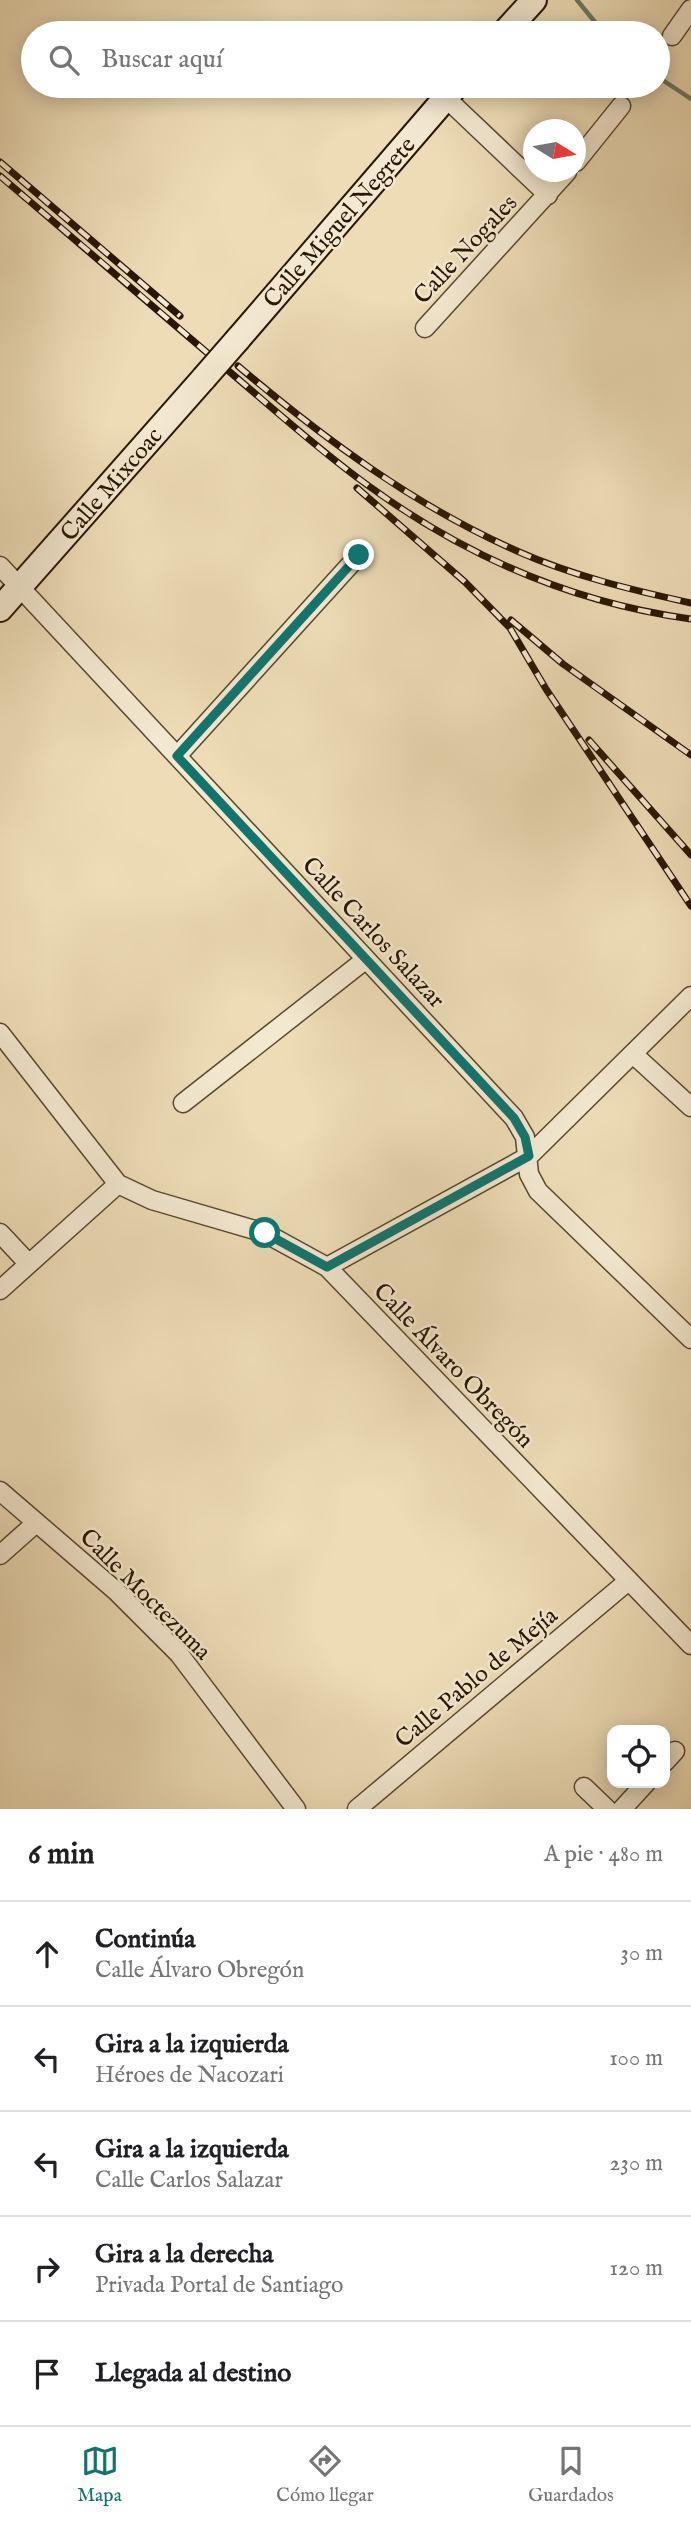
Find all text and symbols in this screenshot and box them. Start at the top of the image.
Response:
search box [21,21,670,98]
icon: search [45,41,83,79]
text: Buscar aquí [101,43,223,76]
north arrow [523,119,586,182]
street label: Calle Miguel Negrete [257,131,423,315]
street label: Calle Nogales [407,189,525,311]
street label: Calle Mixcoac [54,422,170,548]
route end [343,539,374,570]
street label: Calle Carlos Salazar [295,851,451,1015]
route start [249,1217,280,1248]
street label: Calle Álvaro Obregón [366,1277,540,1455]
street label: Calle Moctezuma [72,1523,218,1668]
street label: Calle Pablo de Mejía [389,1601,565,1755]
map controls [607,1725,670,1788]
button: locate [607,1725,670,1788]
text: 6 min [28,1836,94,1874]
text: A pie · 480 m [544,1840,663,1869]
text: Continúa [95,1923,196,1956]
icon: ahead [28,1935,66,1973]
text: 30 m [620,1939,663,1968]
text: Calle Álvaro Obregón [95,1956,304,1985]
text: Gira a la izquierda [95,2028,289,2061]
icon: left [28,2040,66,2078]
text: 100 m [609,2044,663,2073]
text: Héroes de Nacozari [95,2061,284,2090]
text: Gira a la izquierda [95,2133,289,2166]
icon: left [28,2145,66,2183]
text: 230 m [610,2149,663,2178]
text: Calle Carlos Salazar [95,2166,283,2195]
text: Gira a la derecha [95,2238,274,2271]
icon: right [28,2250,66,2288]
text: 120 m [610,2254,663,2283]
text: Privada Portal de Santiago [95,2271,343,2300]
icon: arrive [28,2355,66,2393]
text: Llegada al destino [95,2357,291,2390]
tab: Mapa [77,2442,122,2508]
tab: Cómo llegar [276,2442,374,2508]
tab: Guardados [528,2442,614,2508]

